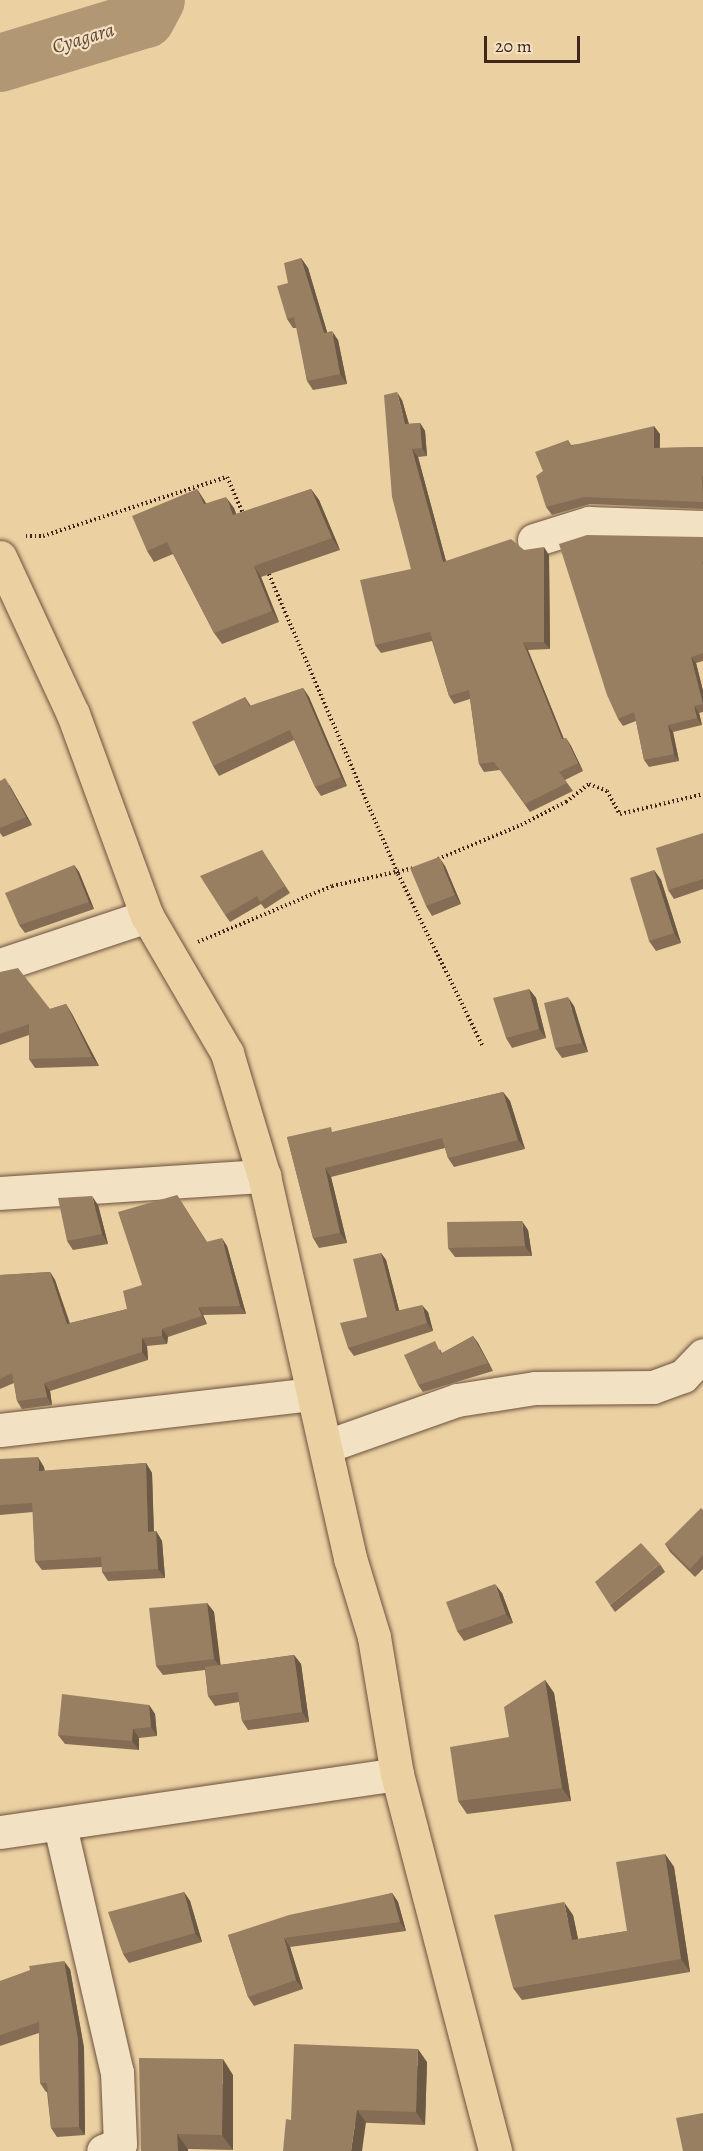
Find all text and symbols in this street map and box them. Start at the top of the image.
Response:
water label: Cyagara [49,17,117,59]
scale bar [487,24,583,62]
text: 20 m [495,34,532,58]

